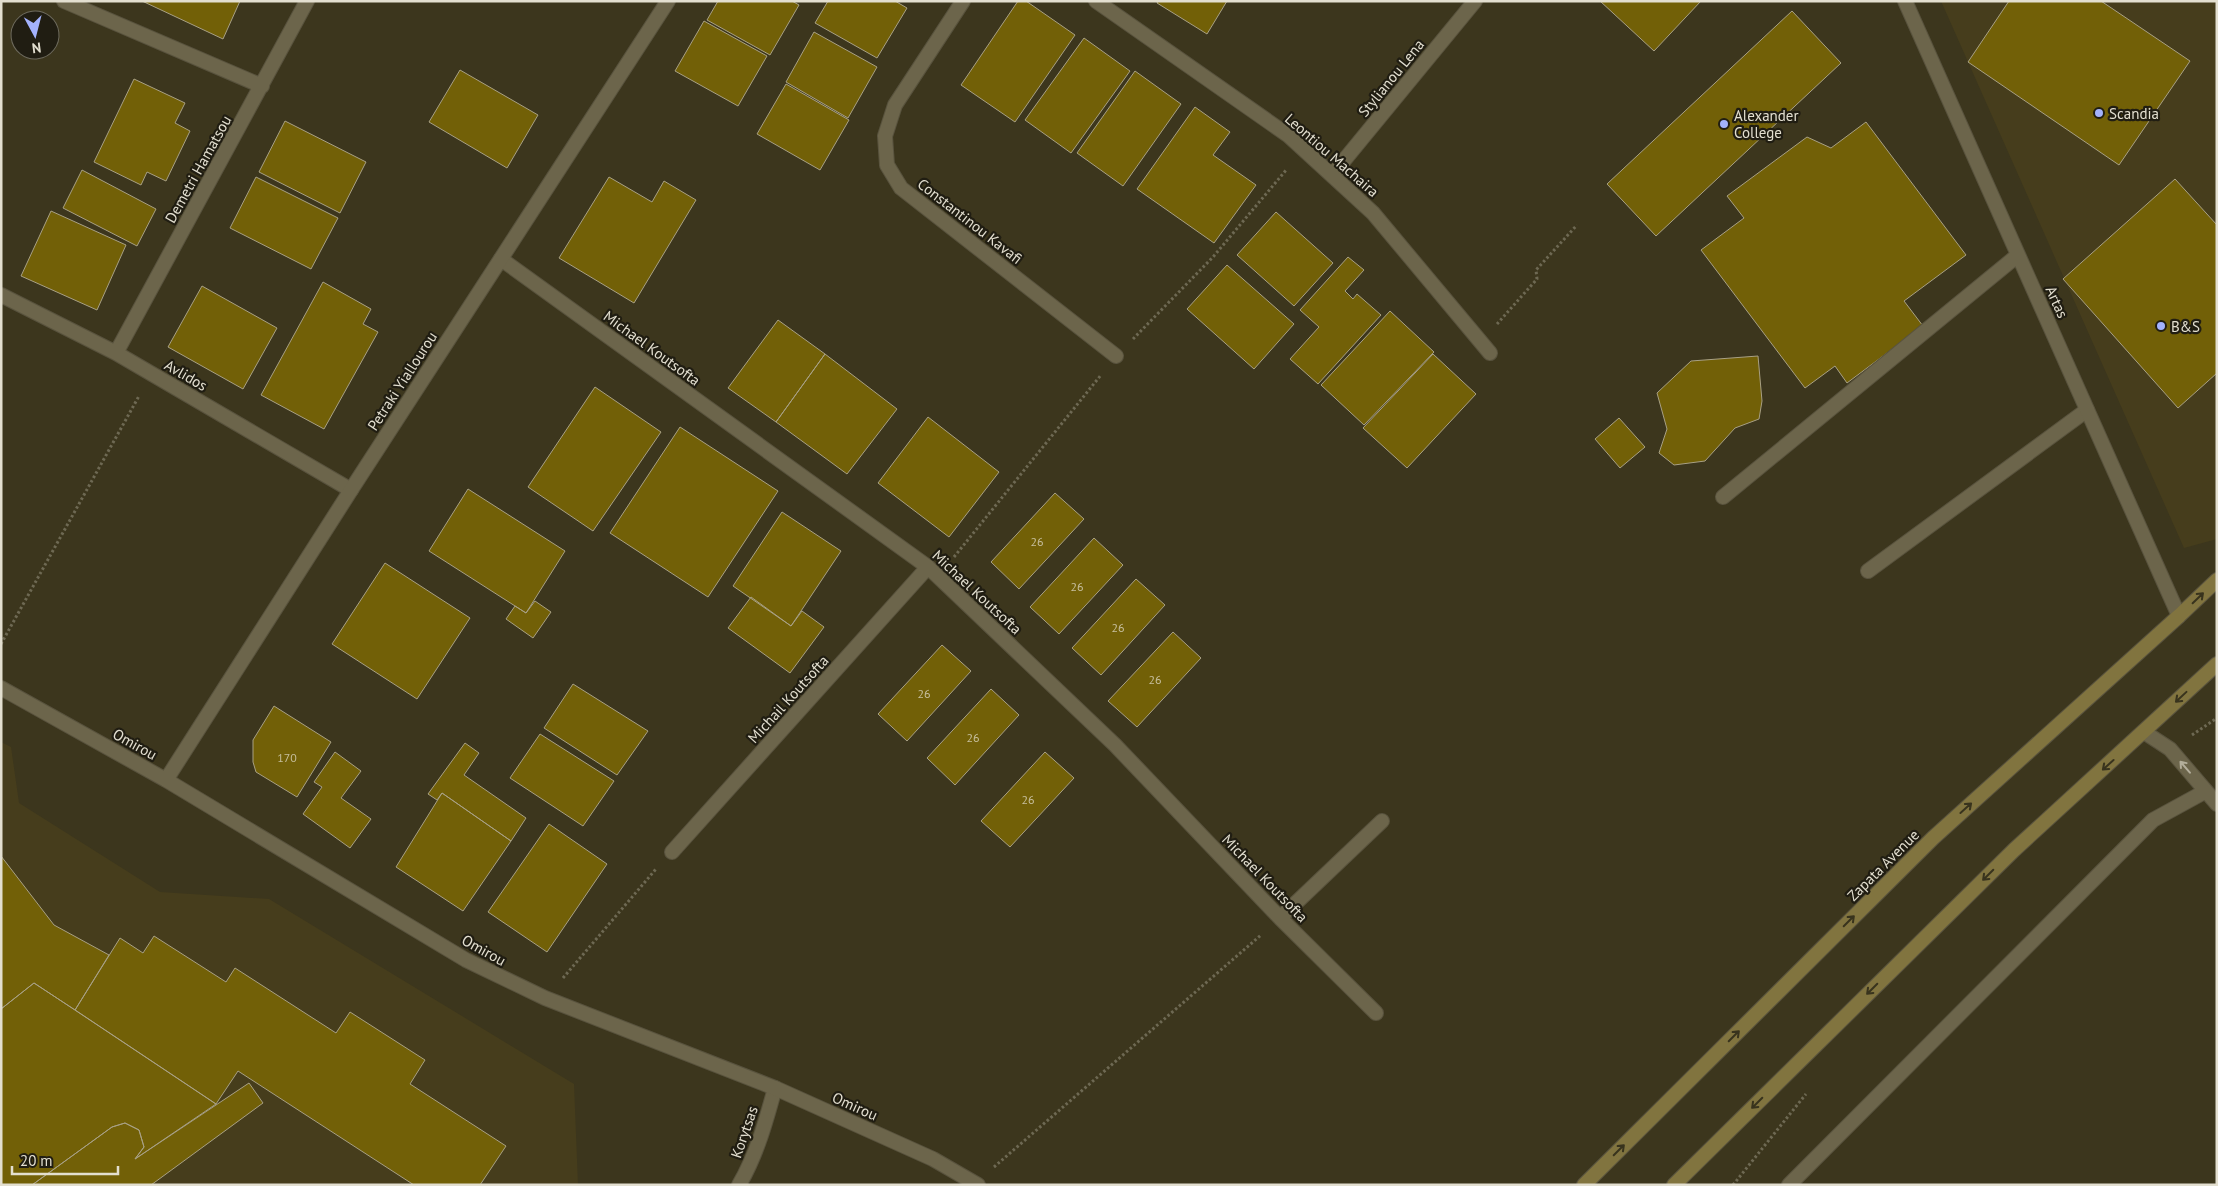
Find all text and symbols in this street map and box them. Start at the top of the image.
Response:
north arrow [10,10,60,60]
street label: Stylianou Lena [1354,35,1428,121]
text: N [31,38,42,57]
place label: Scandia [2109,104,2159,123]
place label: Alexander College [1734,106,1799,142]
marker: Scandia [2093,107,2105,119]
street label: Leontiou Machaira [1281,109,1383,201]
street label: Demetri Hamatsou [161,112,235,226]
marker: Alexander College [1718,118,1730,130]
street label: Constantinou Kavafi [914,174,1026,268]
street label: Artas [2042,283,2072,321]
street label: Michael Koutsofta [600,306,704,390]
place label: B&S [2171,317,2200,336]
marker: B&S [2155,320,2167,332]
street label: Petraki Yiallourou [363,328,441,434]
street label: Avlidos [161,355,211,395]
house number: 26 [1030,534,1044,549]
street label: Michael Koutsofta [928,546,1026,638]
house number: 26 [1070,579,1084,594]
one-way arrow [2192,592,2204,604]
house number: 26 [1111,620,1125,635]
street label: Michail Koutsofta [744,651,832,747]
house number: 26 [1148,672,1162,687]
house number: 26 [917,686,931,701]
one-way arrow [2175,691,2188,703]
street label: Omirou [110,724,160,764]
house number: 26 [966,730,980,745]
house number: 170 [277,750,297,765]
one-way arrow [2101,759,2114,771]
one-way arrow [2179,761,2190,774]
house number: 26 [1021,792,1035,807]
one-way arrow [1960,802,1973,814]
street label: Zapata Avenue [1843,825,1923,905]
street label: Michael Koutsofta [1218,830,1312,926]
one-way arrow [1982,869,1994,881]
one-way arrow [1843,915,1856,927]
street label: Omirou [459,930,509,970]
one-way arrow [1866,983,1879,995]
one-way arrow [1728,1030,1740,1042]
street label: Omirou [829,1088,881,1124]
one-way arrow [1750,1097,1763,1109]
street label: Korytsas [726,1104,762,1160]
scale bar [12,1144,119,1176]
one-way arrow [1613,1144,1625,1157]
text: 20 m [20,1151,53,1170]

